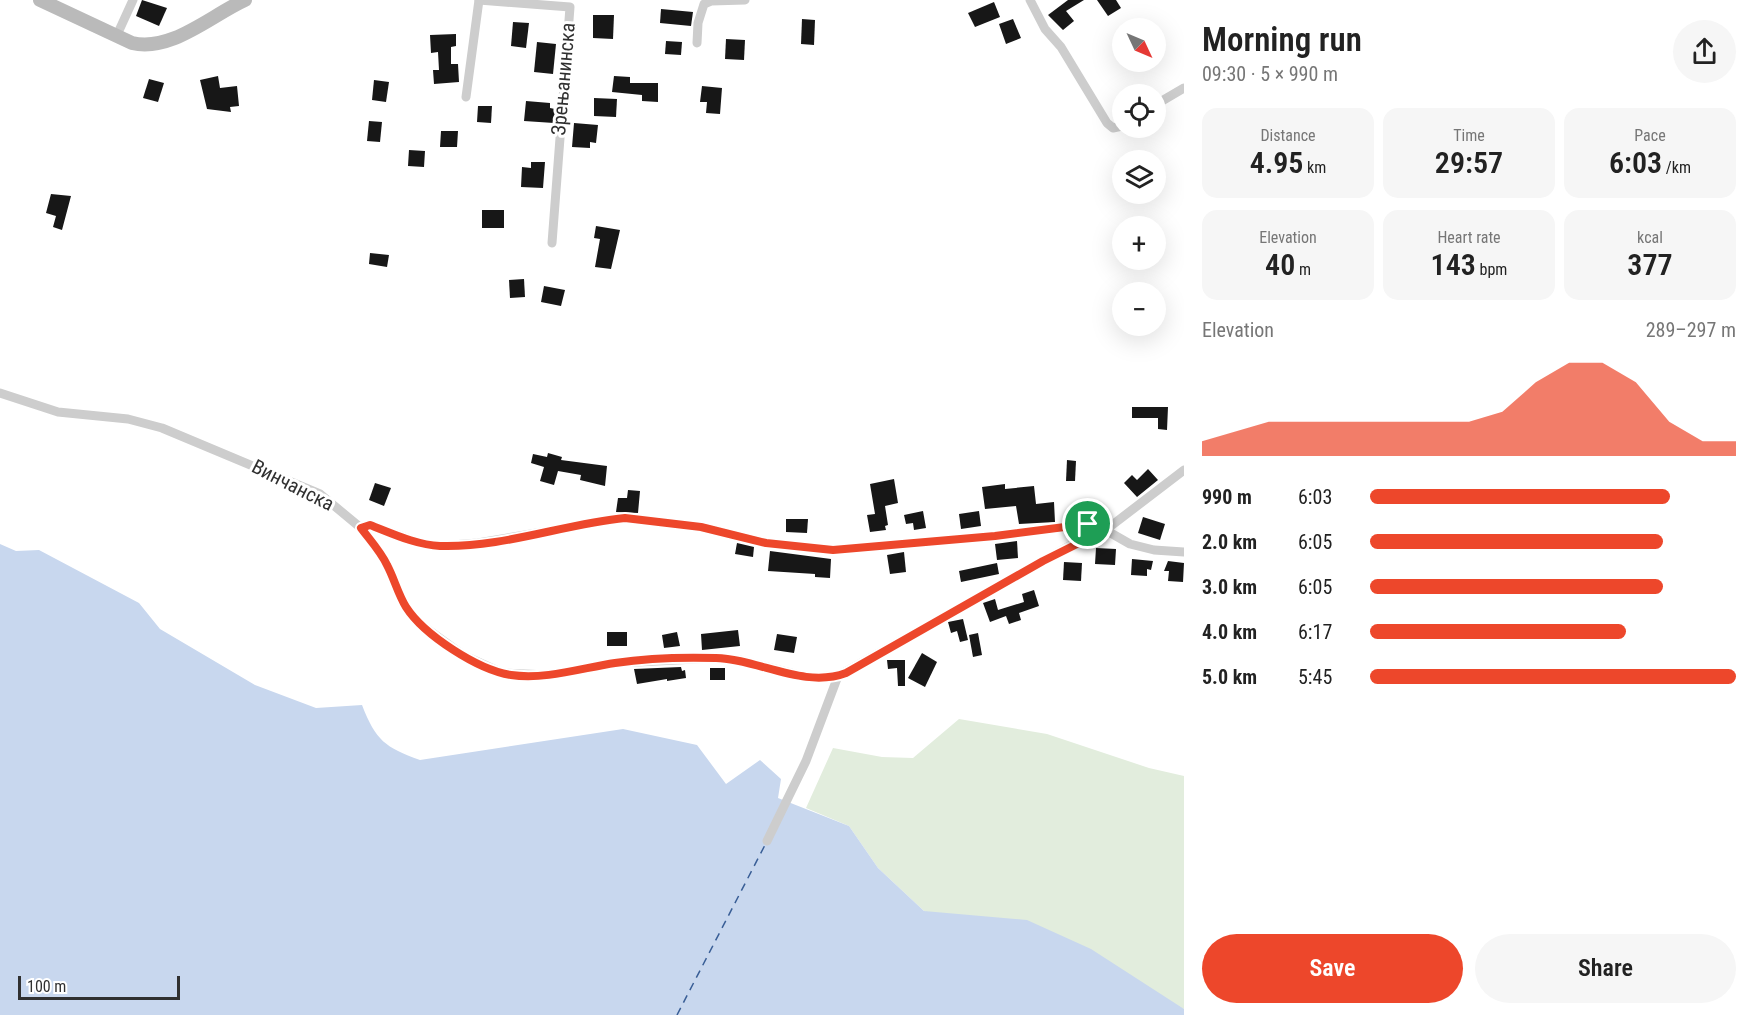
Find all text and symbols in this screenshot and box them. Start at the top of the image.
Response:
north arrow [1112,18,1166,72]
map controls [1112,18,1166,336]
text: Morning run [1202,20,1362,59]
button: share [1673,20,1736,83]
street label: Зрењанинска [546,22,580,136]
text: 09:30 · 5 × 990 m [1202,62,1338,86]
button: locate [1112,84,1166,138]
text: Distance [1260,126,1316,145]
text: Time [1453,126,1485,145]
text: Pace [1634,126,1666,145]
text: 4.95 [1250,145,1303,180]
text: 29:57 [1435,145,1503,180]
text: 6:03 [1609,145,1662,180]
button: layers [1112,150,1166,204]
text: km [1303,158,1326,177]
text: /km [1662,158,1691,177]
button: + [1112,216,1166,270]
text: Elevation [1259,228,1317,247]
text: Heart rate [1437,228,1501,247]
text: kcal [1637,228,1663,247]
text: 40 [1265,247,1295,282]
text: 143 [1431,247,1476,282]
text: 377 [1627,247,1673,282]
text: m [1295,260,1311,279]
text: bpm [1476,260,1507,279]
button: − [1112,282,1166,336]
text: Elevation [1202,318,1274,342]
text: 289–297 m [1646,318,1736,342]
street label: Винчанска [248,454,338,516]
text: 990 m [1202,485,1252,509]
text: 6:03 [1298,485,1332,509]
pin [1062,498,1113,549]
icon: arrive [1071,507,1104,540]
text: 2.0 km [1202,530,1257,554]
text: 6:05 [1298,530,1332,554]
text: 3.0 km [1202,575,1257,599]
text: 6:05 [1298,575,1332,599]
text: 4.0 km [1202,620,1257,644]
text: 6:17 [1298,620,1332,644]
text: 5.0 km [1202,665,1257,689]
text: 5:45 [1298,665,1332,689]
button: Save [1202,934,1463,1003]
button: Share [1475,934,1736,1003]
scale bar [18,973,180,1000]
text: 100 m [27,977,66,996]

